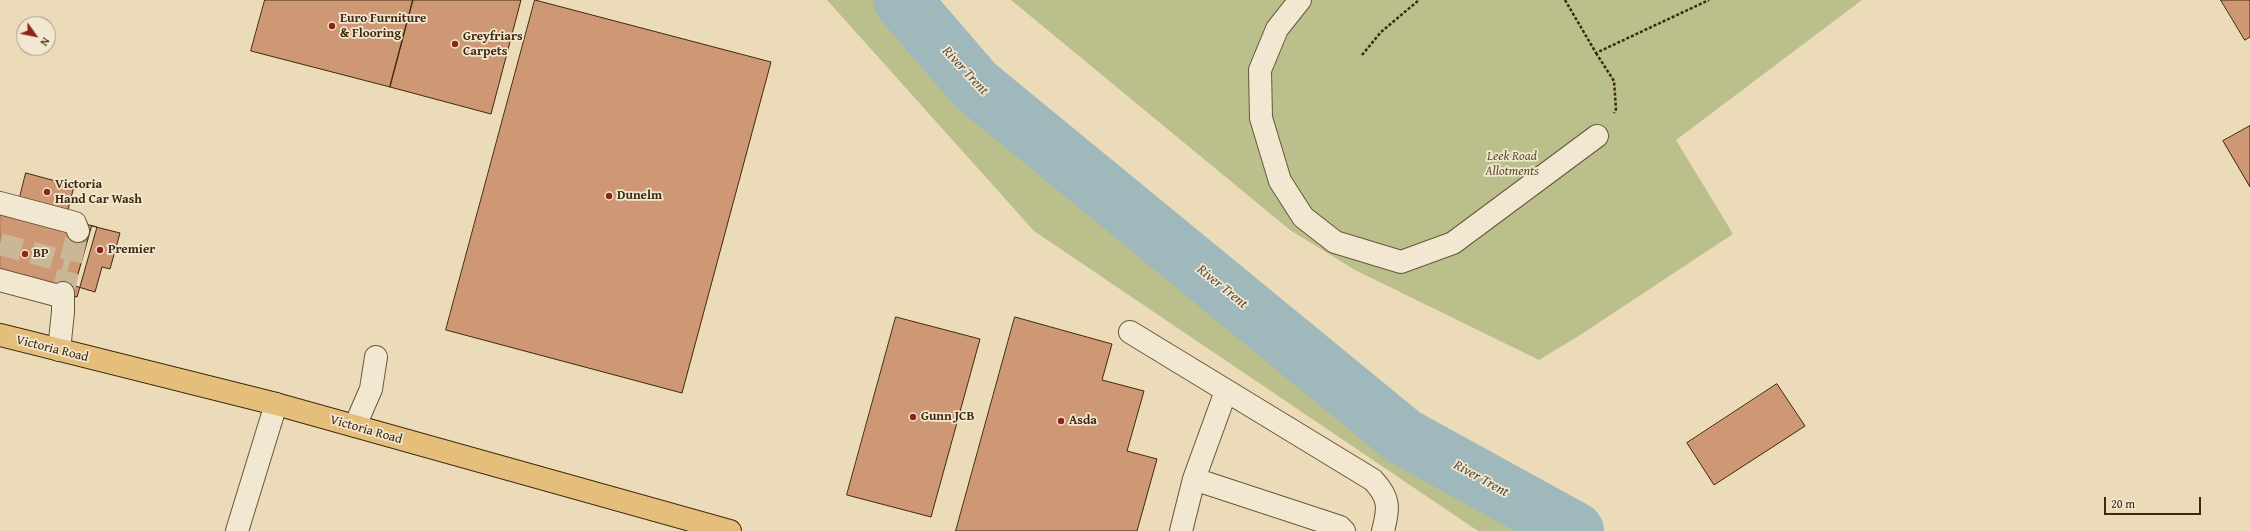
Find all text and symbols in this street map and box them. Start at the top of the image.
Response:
place label: Euro Furniture & Flooring [340,11,426,42]
north arrow [16,16,56,56]
marker: Euro Furniture & Flooring [327,21,337,31]
place label: Greyfriars Carpets [463,29,522,60]
text: N [37,35,54,49]
marker: Greyfriars Carpets [450,39,460,49]
water label: River Trent [938,43,992,99]
park label: Leek Road Allotments [1485,149,1539,180]
place label: Victoria Hand Car Wash [55,177,142,208]
marker: Victoria Hand Car Wash [42,187,52,197]
place label: Dunelm [617,188,662,204]
marker: Dunelm [604,191,614,201]
place label: Premier [108,242,155,258]
marker: Premier [95,245,105,255]
place label: BP [33,246,49,262]
marker: BP [20,249,30,259]
water label: River Trent [1193,261,1251,313]
street label: Victoria Road [14,332,90,366]
place label: Gunn JCB [921,409,974,425]
street label: Victoria Road [328,412,404,448]
marker: Gunn JCB [908,412,918,422]
place label: Asda [1069,413,1097,429]
marker: Asda [1056,416,1066,426]
water label: River Trent [1450,457,1512,501]
scale bar [2106,489,2203,515]
text: 20 m [2111,495,2135,512]

